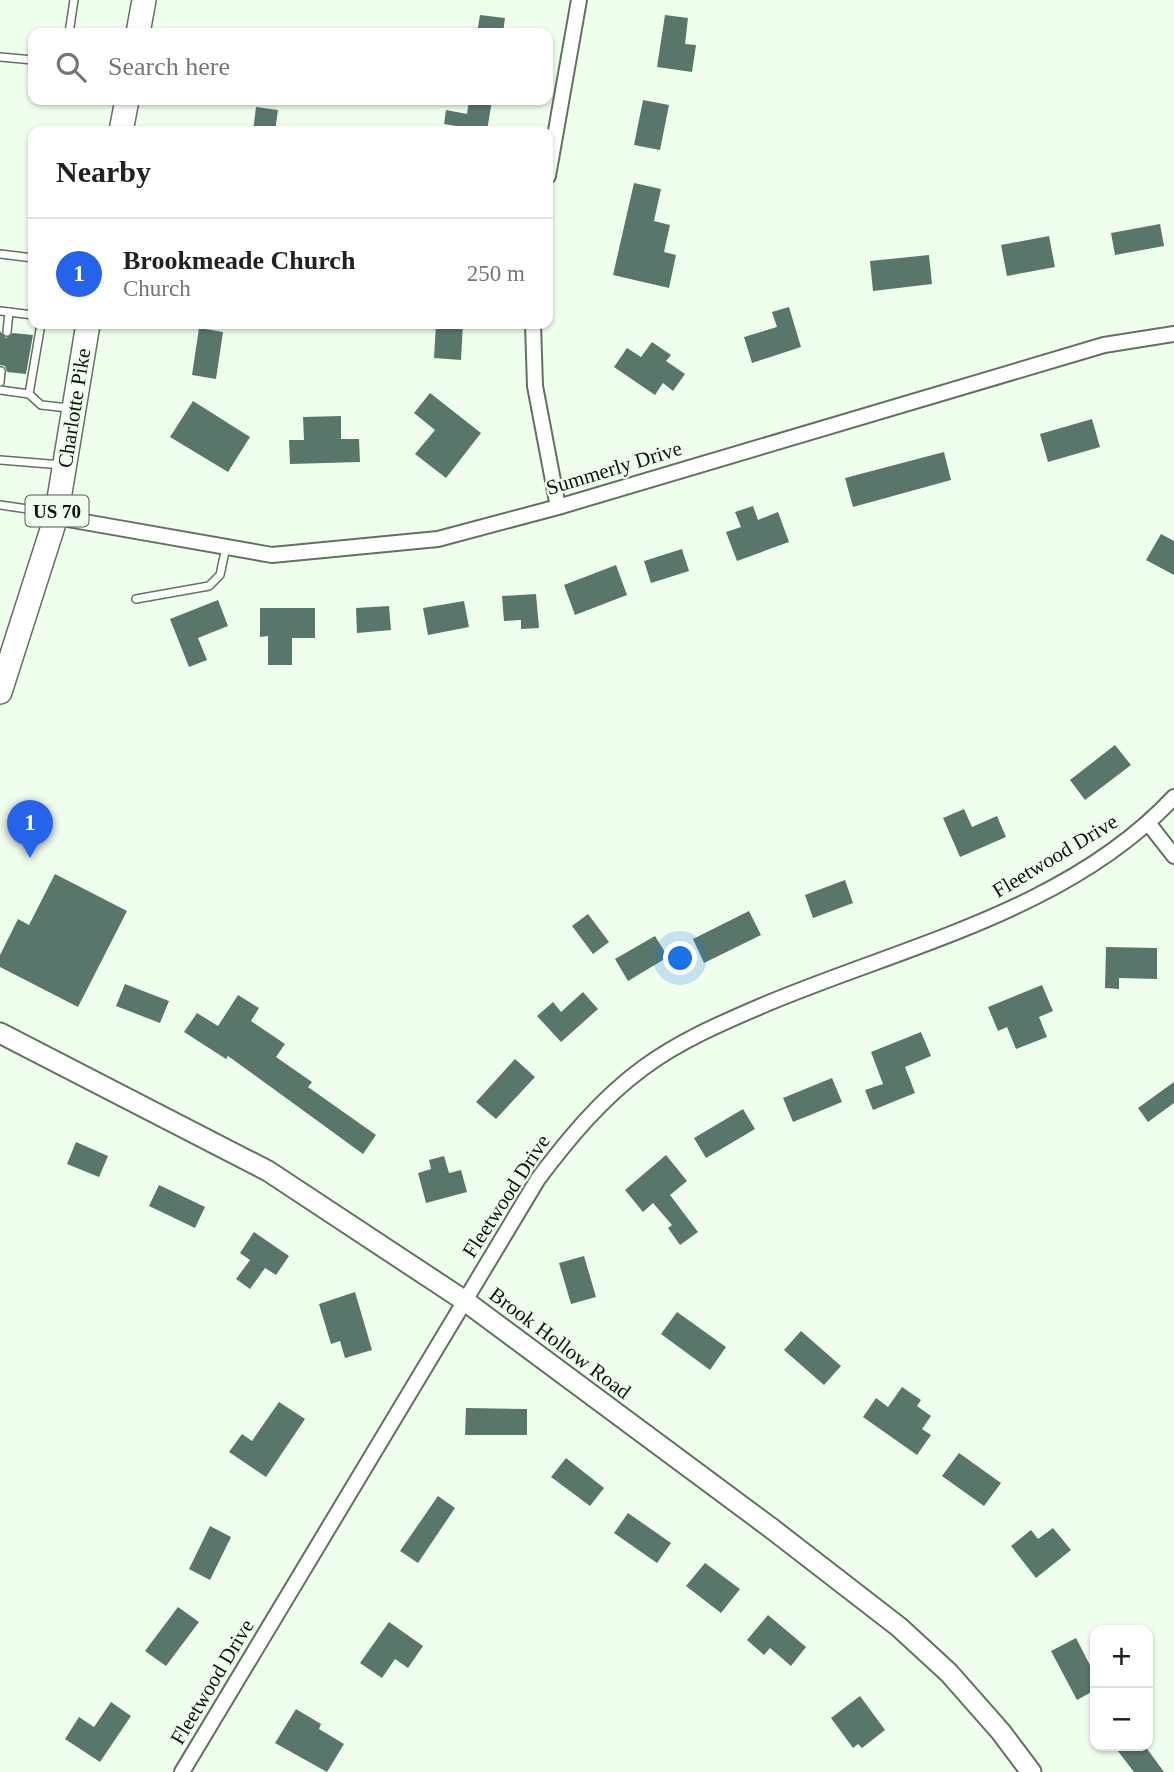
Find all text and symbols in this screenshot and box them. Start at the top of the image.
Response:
search box [28,28,553,105]
icon: search [52,48,90,86]
text: Search here [108,52,230,81]
text: Nearby [56,155,151,188]
text: Brookmeade Church [123,246,355,275]
text: 1 [73,261,85,286]
text: 250 m [467,261,525,286]
text: Church [123,276,191,301]
street label: Charlotte Pike [53,346,95,470]
street label: Summerly Drive [543,436,685,500]
road number: US 70 [25,496,88,526]
pin: 1 [7,800,53,858]
street label: Fleetwood Drive [988,809,1122,903]
your location [663,941,697,975]
street label: Fleetwood Drive [457,1130,555,1262]
street label: Brook Hollow Road [485,1282,636,1404]
street label: Fleetwood Drive [165,1615,259,1749]
map controls [1090,1625,1153,1751]
button: + [1090,1625,1153,1688]
button: − [1090,1688,1153,1751]

